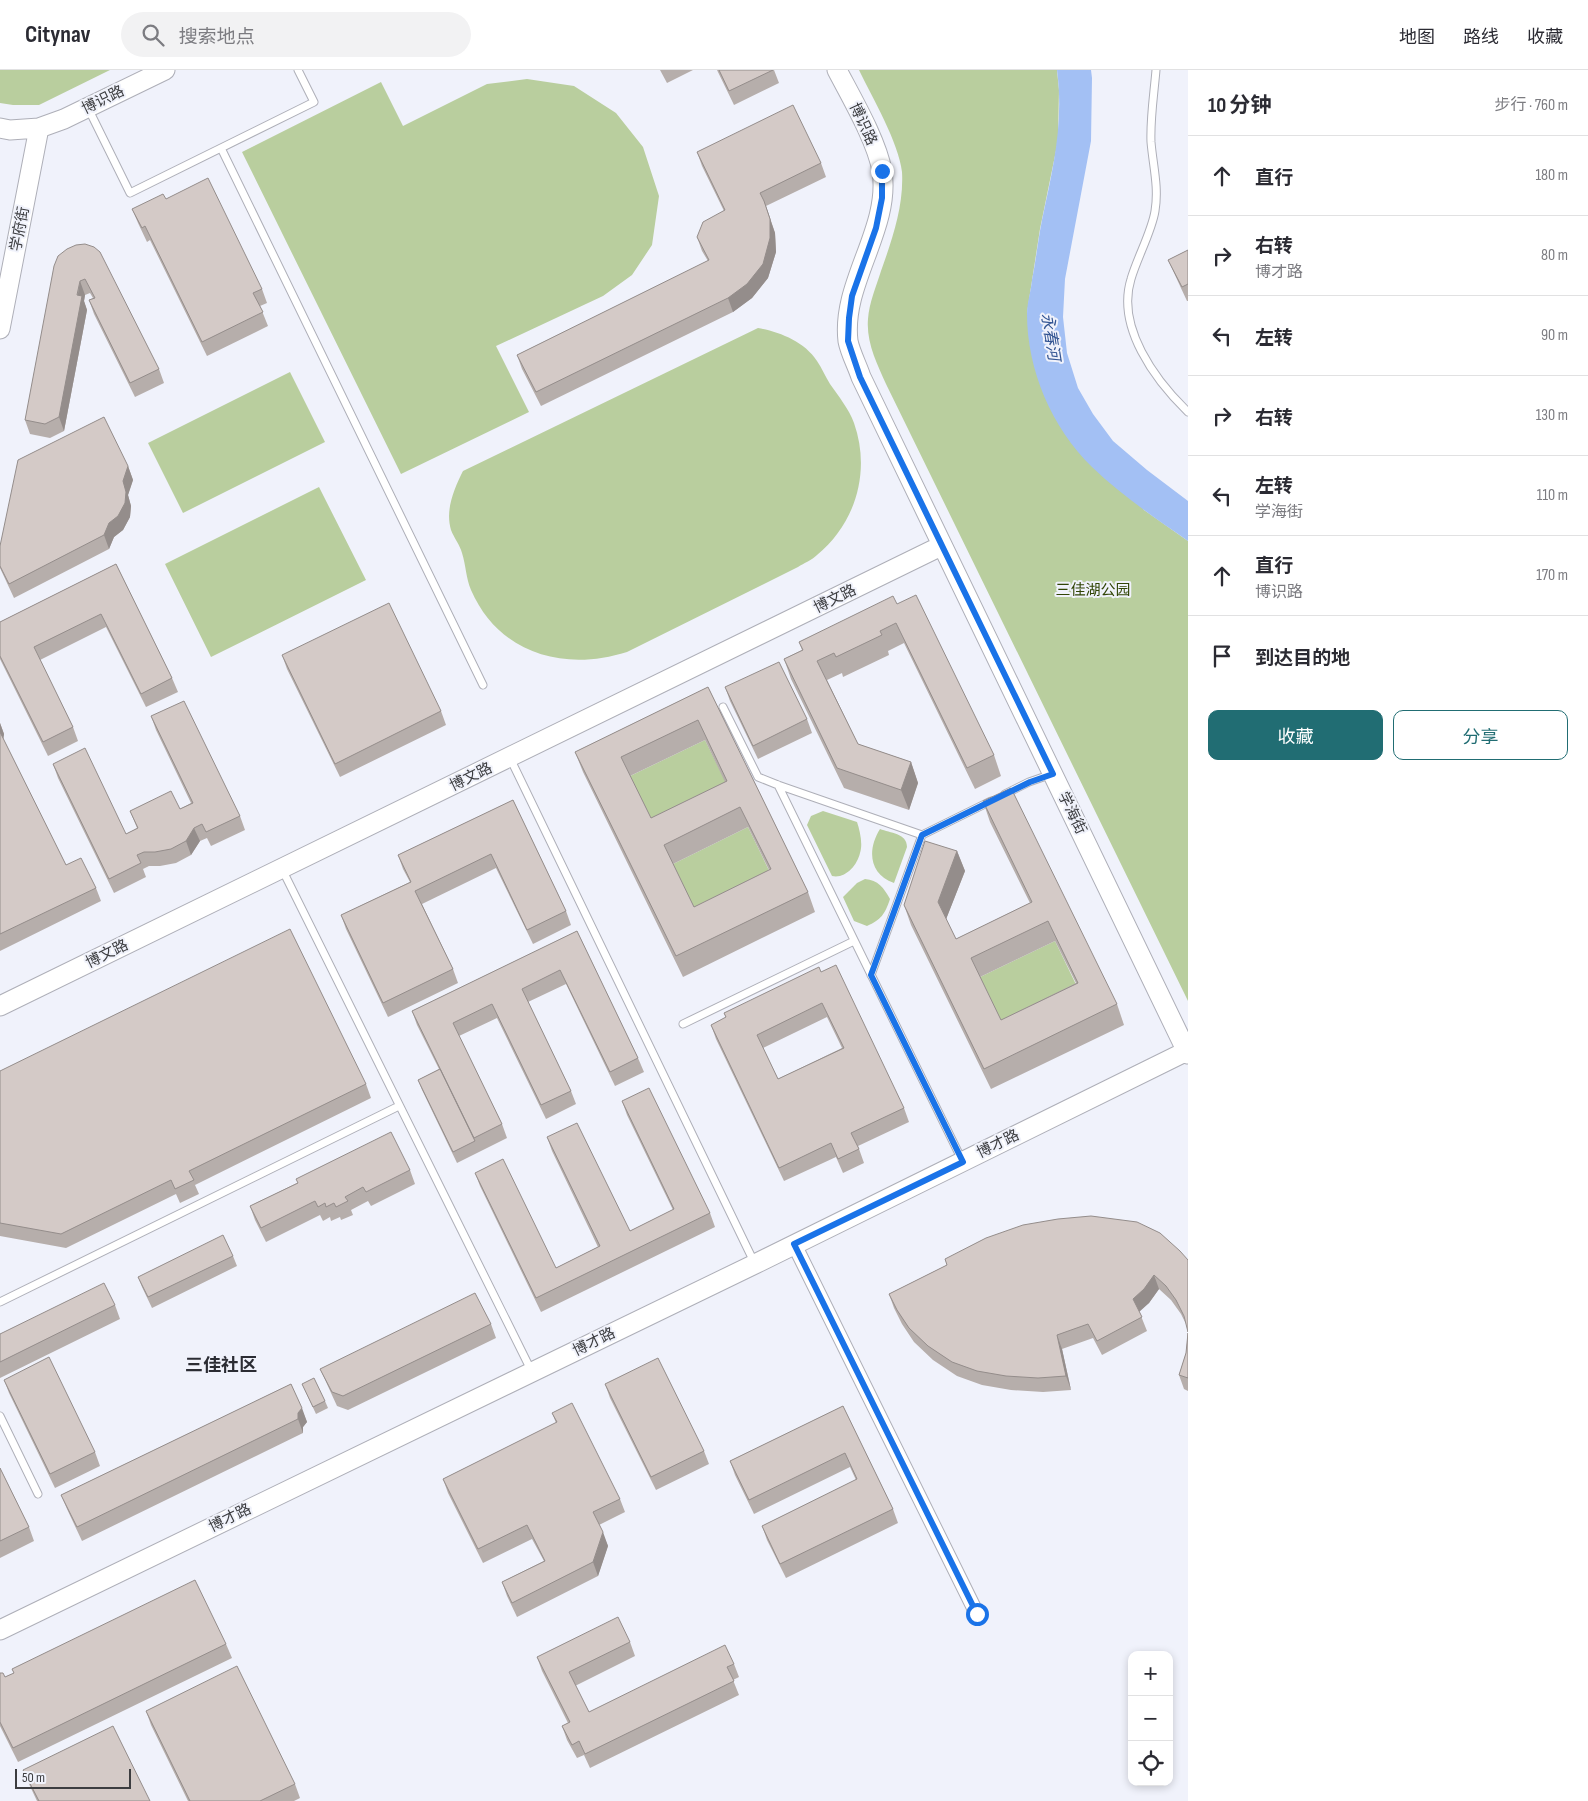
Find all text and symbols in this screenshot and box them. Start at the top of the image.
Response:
search box [121,12,471,57]
text: Citynav [25,20,91,49]
icon: search [139,21,167,49]
text: 搜索地点 [179,26,255,49]
text: 地图 [1399,27,1435,48]
text: 路线 [1463,27,1499,48]
text: 收藏 [1527,27,1563,48]
street label: 博识路 [79,82,127,118]
text: 10 分钟 [1208,93,1272,118]
text: 步行 · 760 m [1494,96,1568,115]
street label: 博识路 [845,100,881,148]
route end [871,160,894,183]
icon: ahead [1208,162,1236,190]
text: 180 m [1535,166,1568,185]
text: 直行 [1255,167,1293,190]
street label: 学府街 [6,205,34,253]
text: 右转 [1255,235,1293,258]
icon: right [1208,242,1236,270]
text: 80 m [1541,246,1568,265]
text: 博才路 [1255,263,1303,282]
water label: 永春河 [1037,312,1064,365]
icon: left [1208,322,1236,350]
text: 90 m [1541,326,1568,345]
text: 左转 [1255,327,1293,350]
icon: right [1208,402,1236,430]
text: 130 m [1536,406,1568,425]
text: 右转 [1255,407,1293,430]
text: 左转 [1255,475,1293,498]
icon: left [1208,482,1236,510]
text: 110 m [1537,486,1568,505]
text: 学海街 [1255,503,1303,522]
text: 直行 [1255,555,1293,578]
icon: ahead [1208,562,1236,590]
text: 170 m [1536,566,1568,585]
street label: 博文路 [811,581,859,617]
park label: 三佳湖公园 [1055,581,1131,600]
text: 博识路 [1255,583,1303,602]
icon: arrive [1208,642,1236,670]
text: 到达目的地 [1255,647,1350,670]
button: 收藏 [1208,710,1383,760]
button: 分享 [1393,710,1568,760]
street label: 博文路 [447,759,495,795]
street label: 学海街 [1054,789,1090,837]
street label: 博文路 [83,936,131,972]
street label: 博才路 [974,1126,1022,1162]
street label: 博才路 [570,1324,618,1360]
district label: 三佳社区 [185,1355,257,1376]
street label: 博才路 [206,1500,254,1536]
route start [966,1603,989,1626]
map controls [1128,1651,1173,1786]
button: + [1128,1651,1173,1696]
button: − [1128,1696,1173,1741]
button: locate [1128,1741,1173,1786]
scale bar [15,1766,131,1789]
text: 50 m [22,1769,45,1786]

